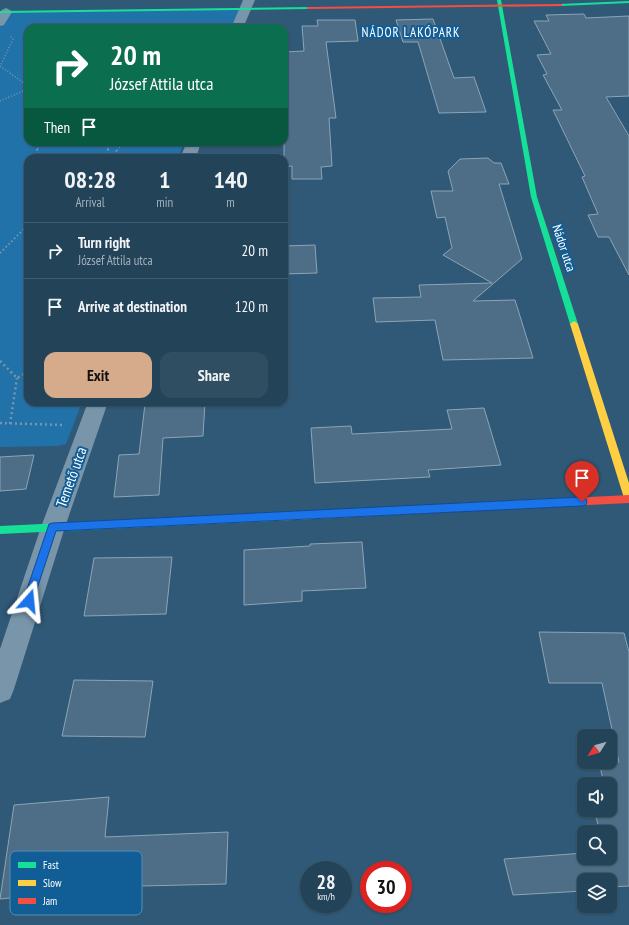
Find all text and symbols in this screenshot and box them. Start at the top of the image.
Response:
district label: NÁDOR LAKÓPARK [362,24,460,41]
text: 20 m [110,36,161,73]
icon: right [44,40,96,92]
text: József Attila utca [110,72,213,95]
icon: arrive [78,116,100,138]
text: Then [44,118,70,137]
text: 08:28 [64,164,116,195]
text: 1 [159,164,170,195]
text: 140 [213,164,248,195]
text: Arrival [75,194,105,211]
text: min [156,194,173,211]
text: m [226,194,235,211]
street label: Nádor utca [548,222,580,274]
text: Turn right [78,233,130,252]
icon: right [44,240,66,262]
text: 20 m [242,241,268,260]
text: József Attila utca [78,252,153,269]
icon: arrive [44,296,66,318]
text: Arrive at destination [78,297,187,316]
text: 120 m [235,297,268,316]
button: Exit [44,352,152,398]
button: Share [160,352,268,398]
street label: Temető utca [51,444,91,510]
pin [565,461,599,502]
icon: arrive [571,467,593,489]
position arrow [8,580,50,622]
north arrow [577,729,617,769]
map controls [577,729,617,913]
button: sound [577,777,617,817]
button: search [577,825,617,865]
legend [10,851,142,915]
text: Fast [43,858,59,872]
speed limit sign: 30 [360,861,412,913]
text: 28 [316,869,336,895]
button: layers [577,873,617,913]
text: Slow [43,876,62,890]
text: km/h [317,890,335,903]
text: Jam [42,894,57,908]

